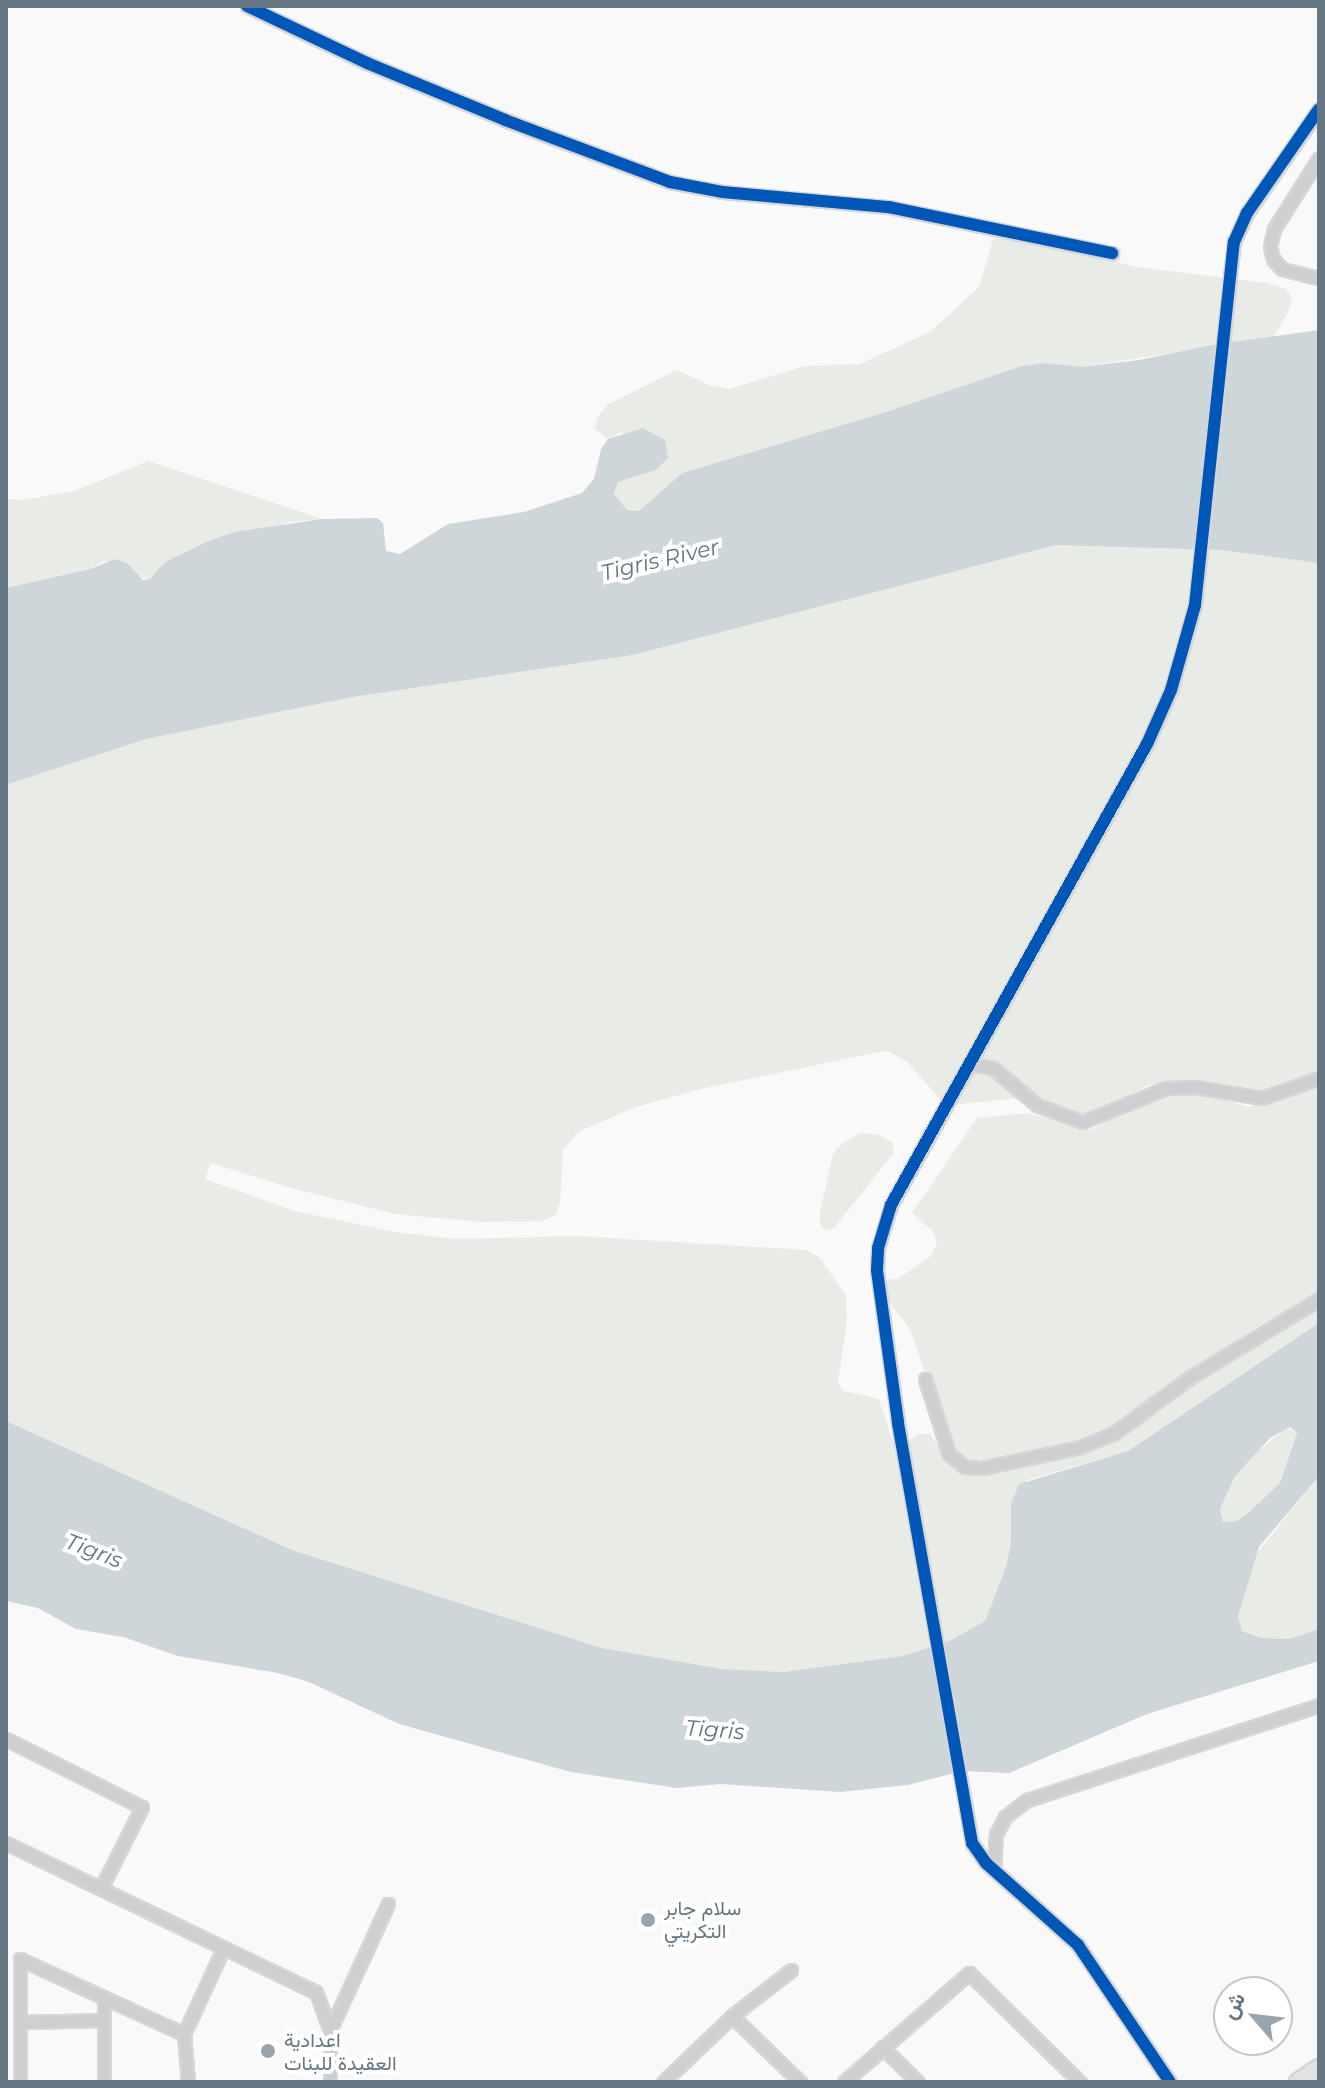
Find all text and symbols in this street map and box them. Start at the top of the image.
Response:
water label: Tigris River [598,534,722,586]
water label: Tigris [62,1528,126,1574]
water label: Tigris [685,1715,745,1745]
place label: سلام جابر التكريتي [664,1896,741,1943]
marker: سلام جابر التكريتي [639,1911,657,1929]
north arrow [1213,1976,1293,2056]
text: ش [1215,1987,1251,2023]
place label: اعدادية العقيدة للبنات [284,2028,397,2075]
marker: اعدادية العقيدة للبنات [259,2042,277,2060]

